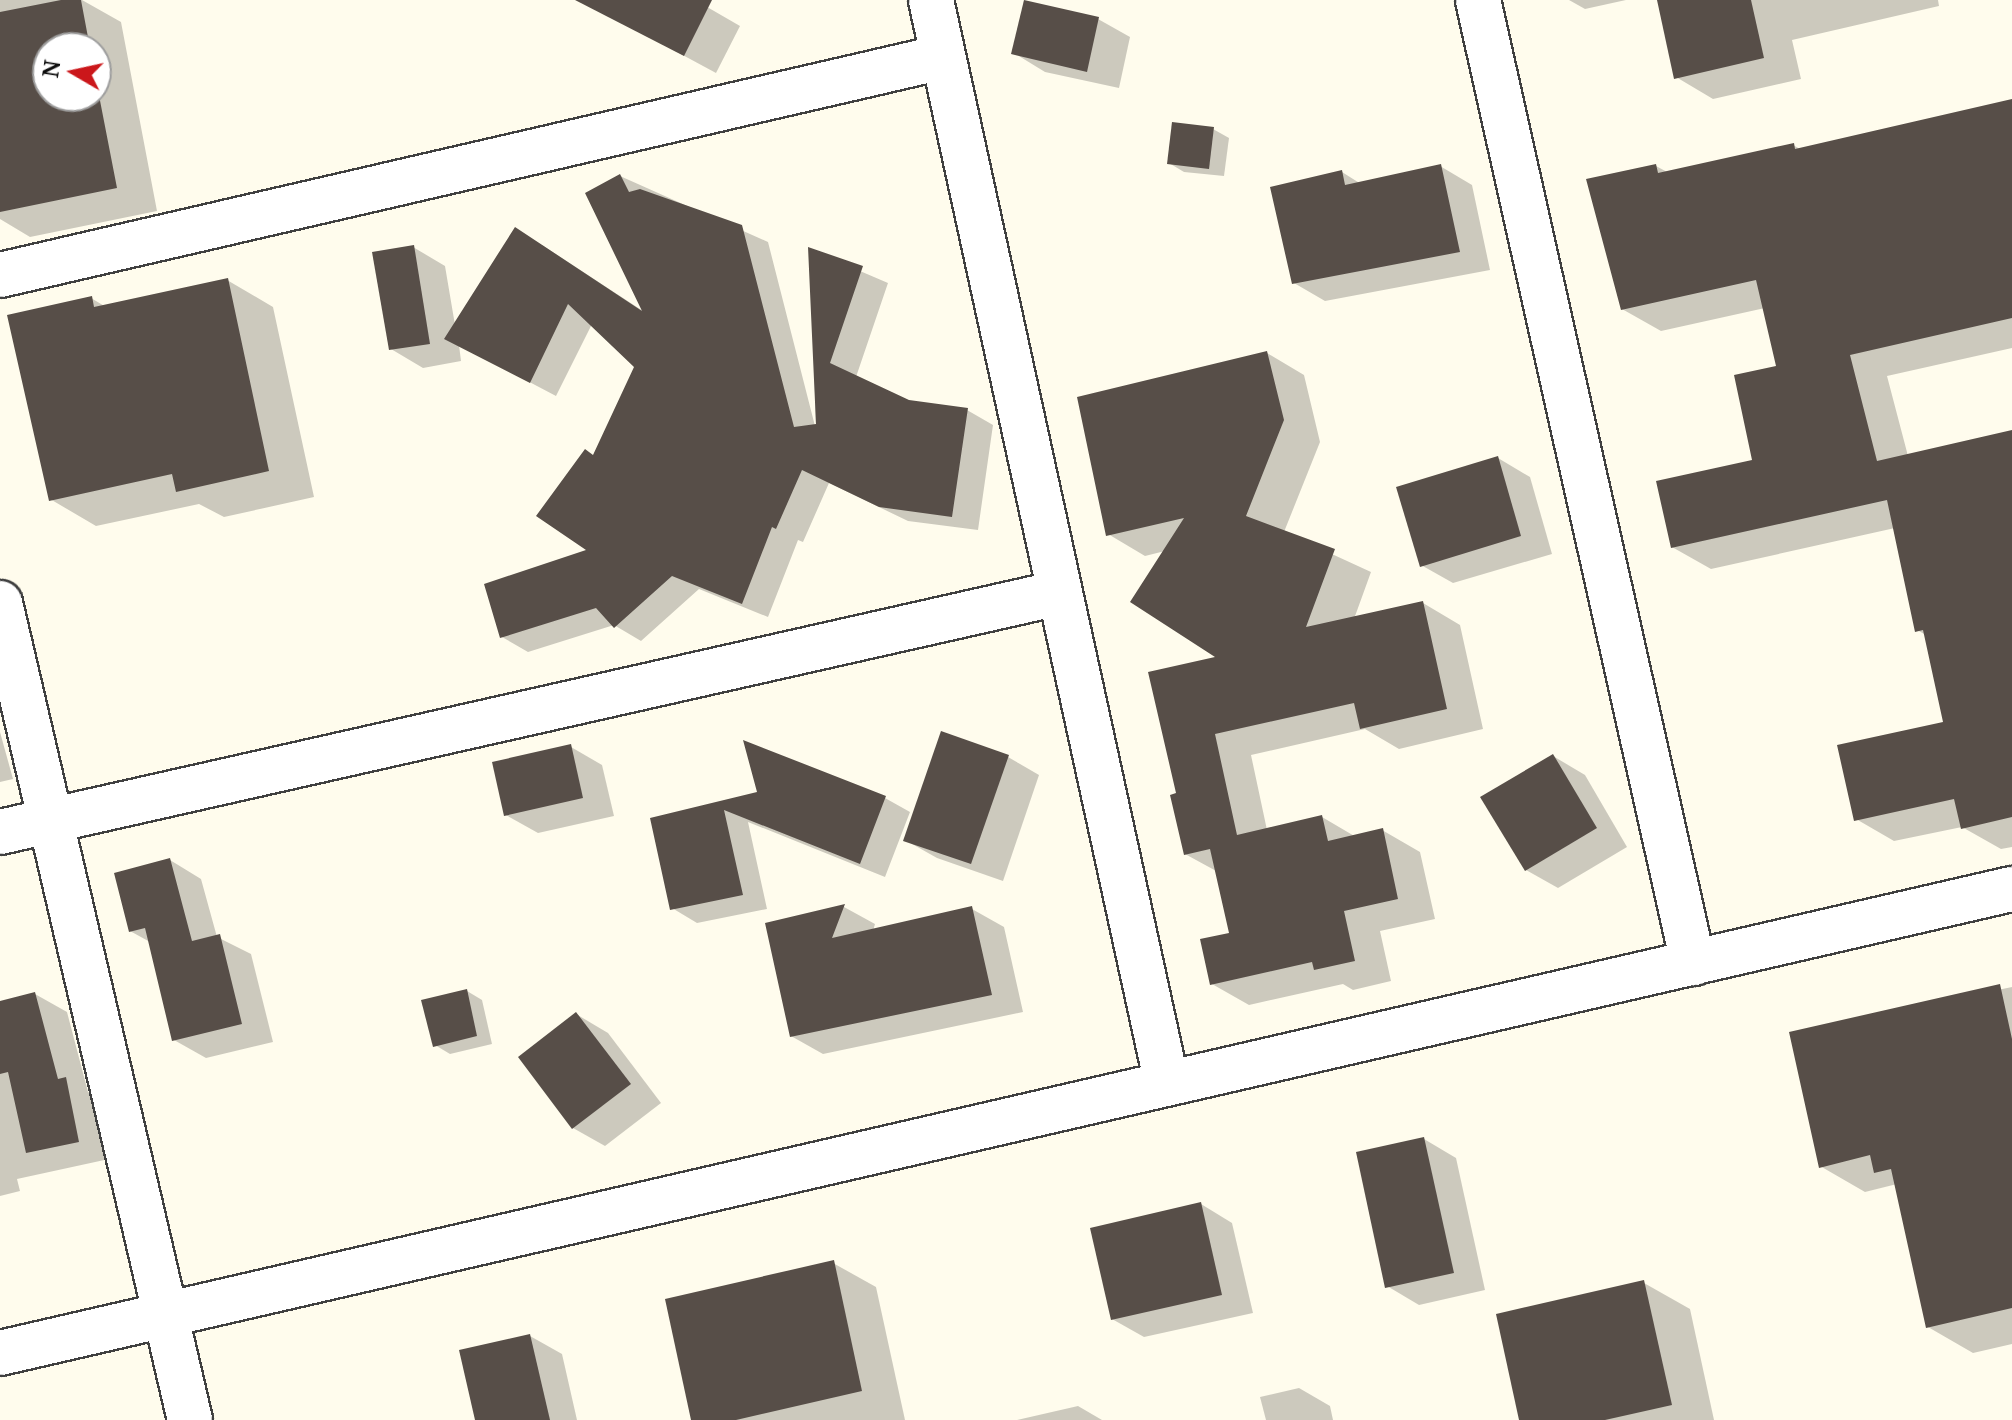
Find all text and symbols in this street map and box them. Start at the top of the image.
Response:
north arrow [32,32,112,112]
text: N [34,58,66,79]

